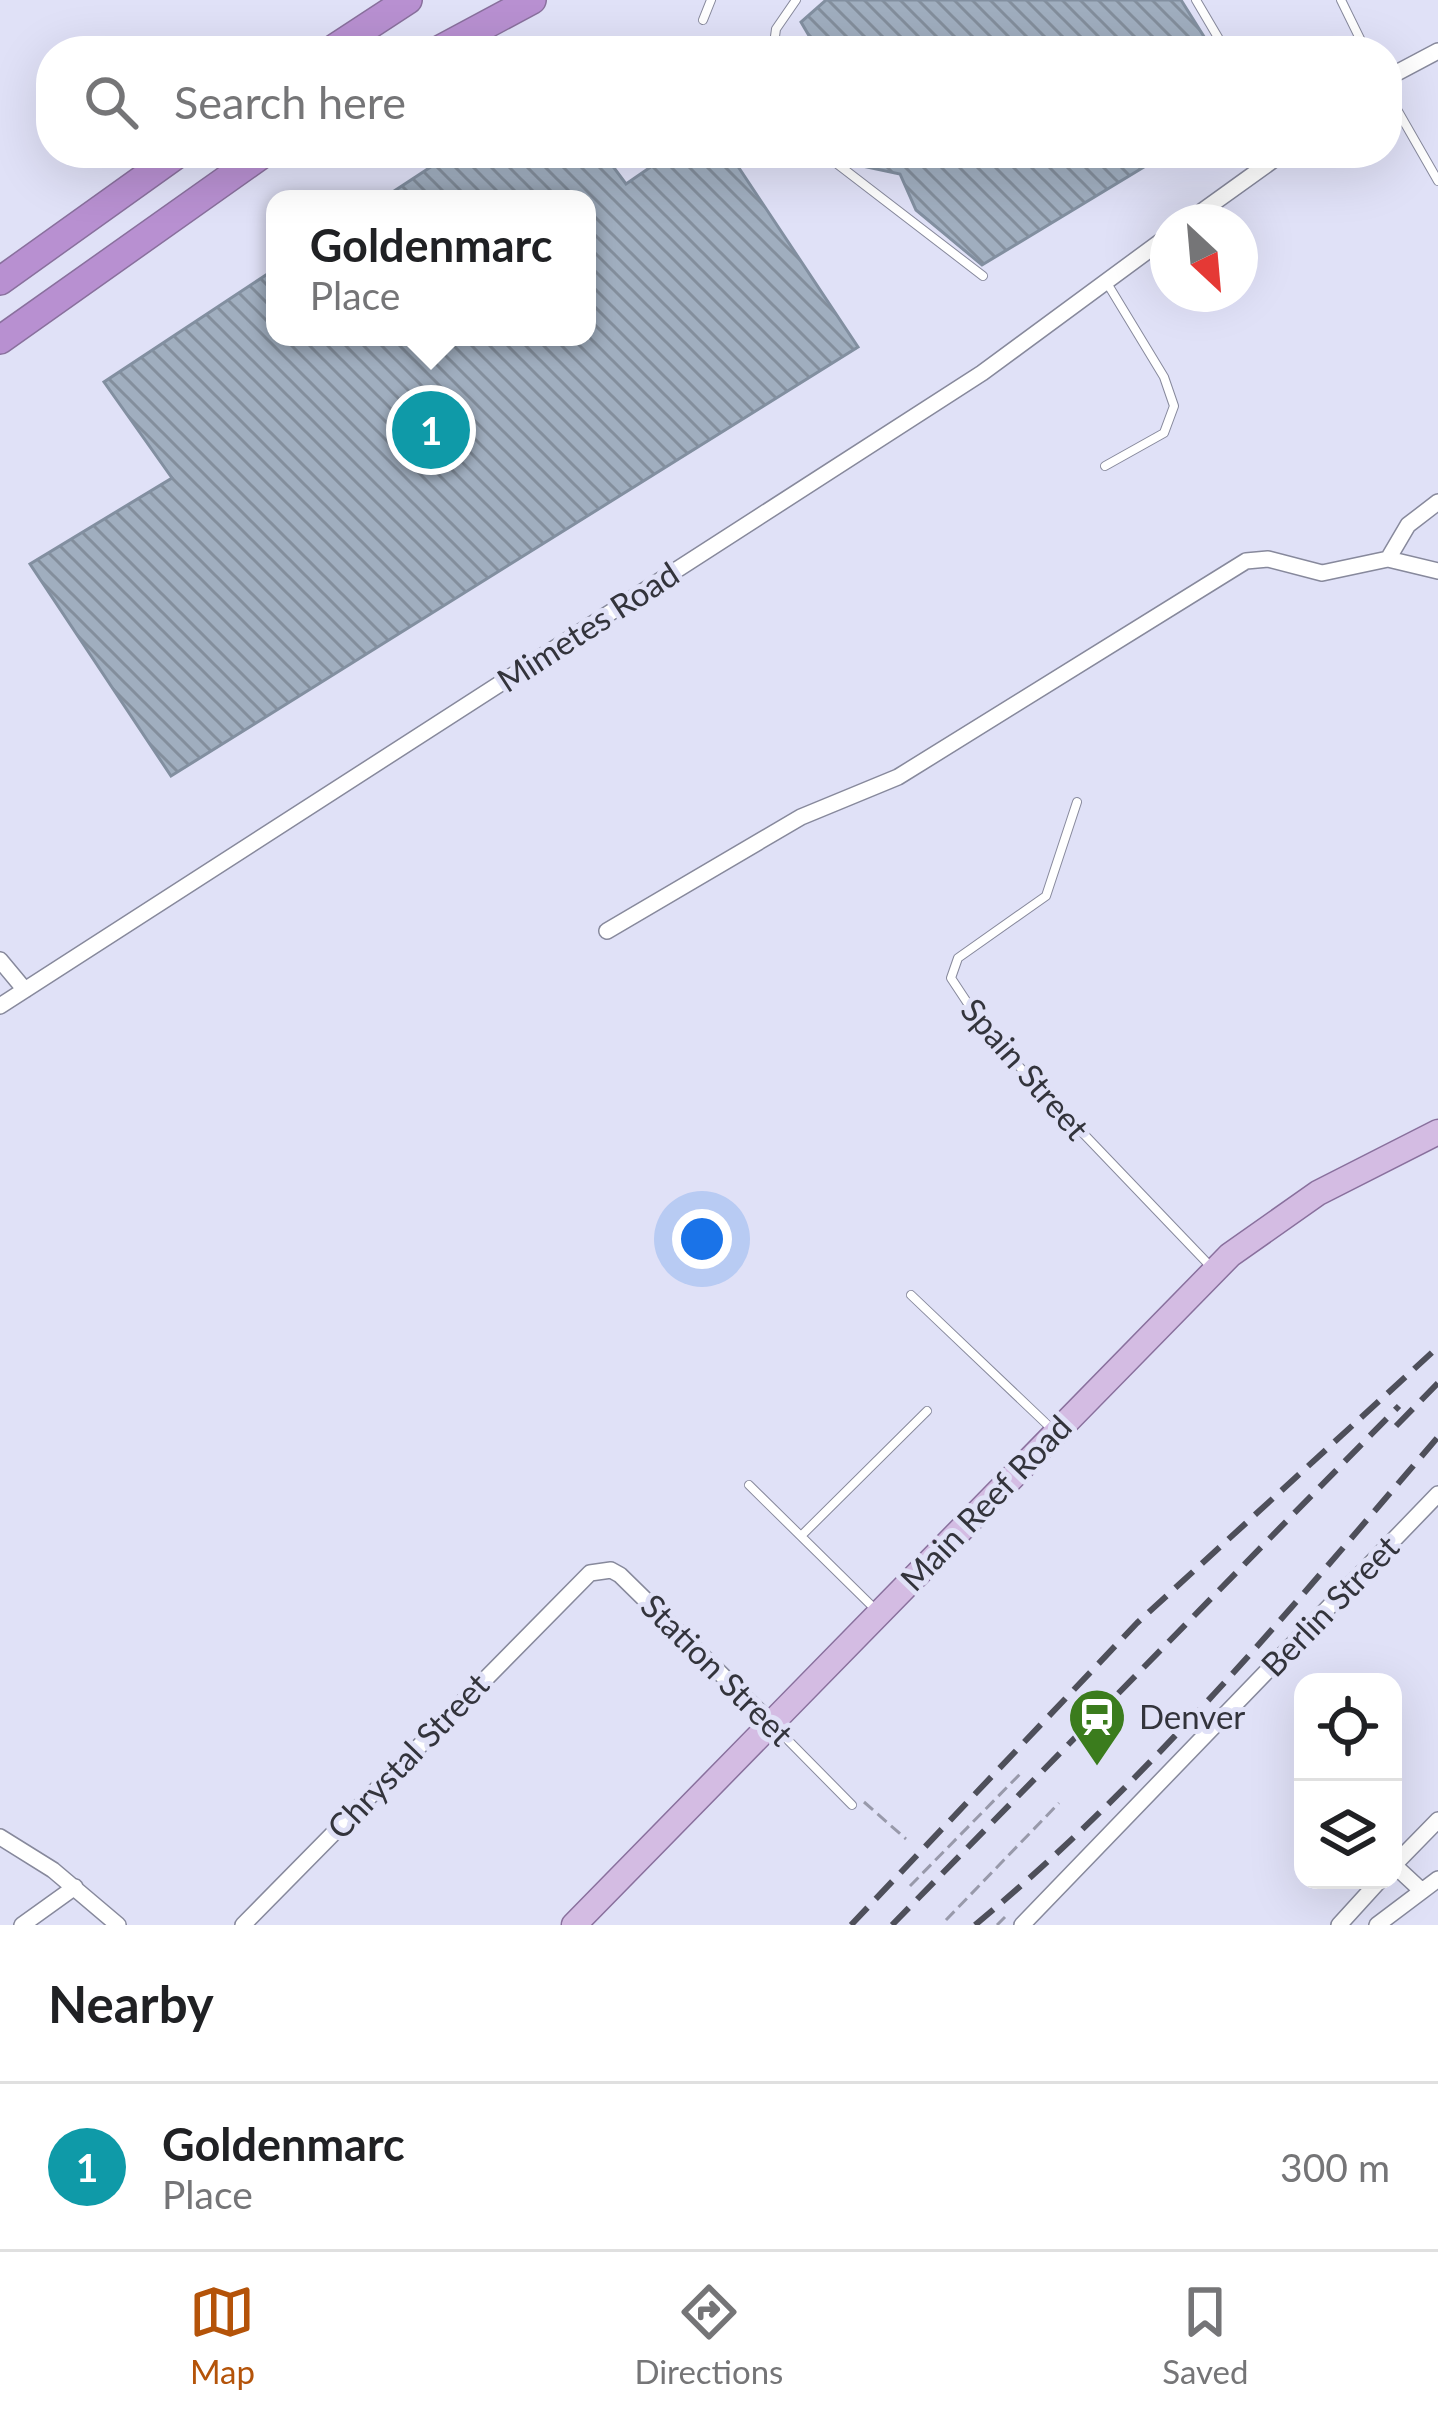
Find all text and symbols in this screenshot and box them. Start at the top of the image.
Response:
search box [36,36,1402,168]
icon: search [78,69,144,135]
text: Search here [174,75,406,129]
popup [266,190,596,346]
north arrow [1150,204,1258,312]
text: Goldenmarc [310,218,552,272]
text: Place [310,272,400,318]
pin: 1 [392,385,470,475]
street label: Mimetes Road [489,553,686,700]
street label: Spain Street [954,990,1098,1147]
your location [672,1209,732,1269]
street label: Main Reef Road [892,1406,1079,1598]
street label: Berlin Street [1252,1527,1406,1684]
street label: Station Street [634,1585,802,1754]
street label: Chrystal Street [318,1664,496,1846]
map controls [1294,1673,1402,1889]
button: locate [1294,1673,1402,1781]
station icon: Denver [1066,1686,1128,1768]
place label: Denver [1139,1696,1245,1736]
button: layers [1294,1781,1402,1889]
text: Nearby [48,1973,214,2034]
text: Goldenmarc [162,2117,405,2171]
text: 1 [76,2144,98,2190]
text: 300 m [1280,2144,1390,2190]
text: Place [162,2171,253,2217]
tab: Map [189,2279,255,2391]
tab: Directions [634,2279,783,2391]
tab: Saved [1162,2279,1249,2391]

